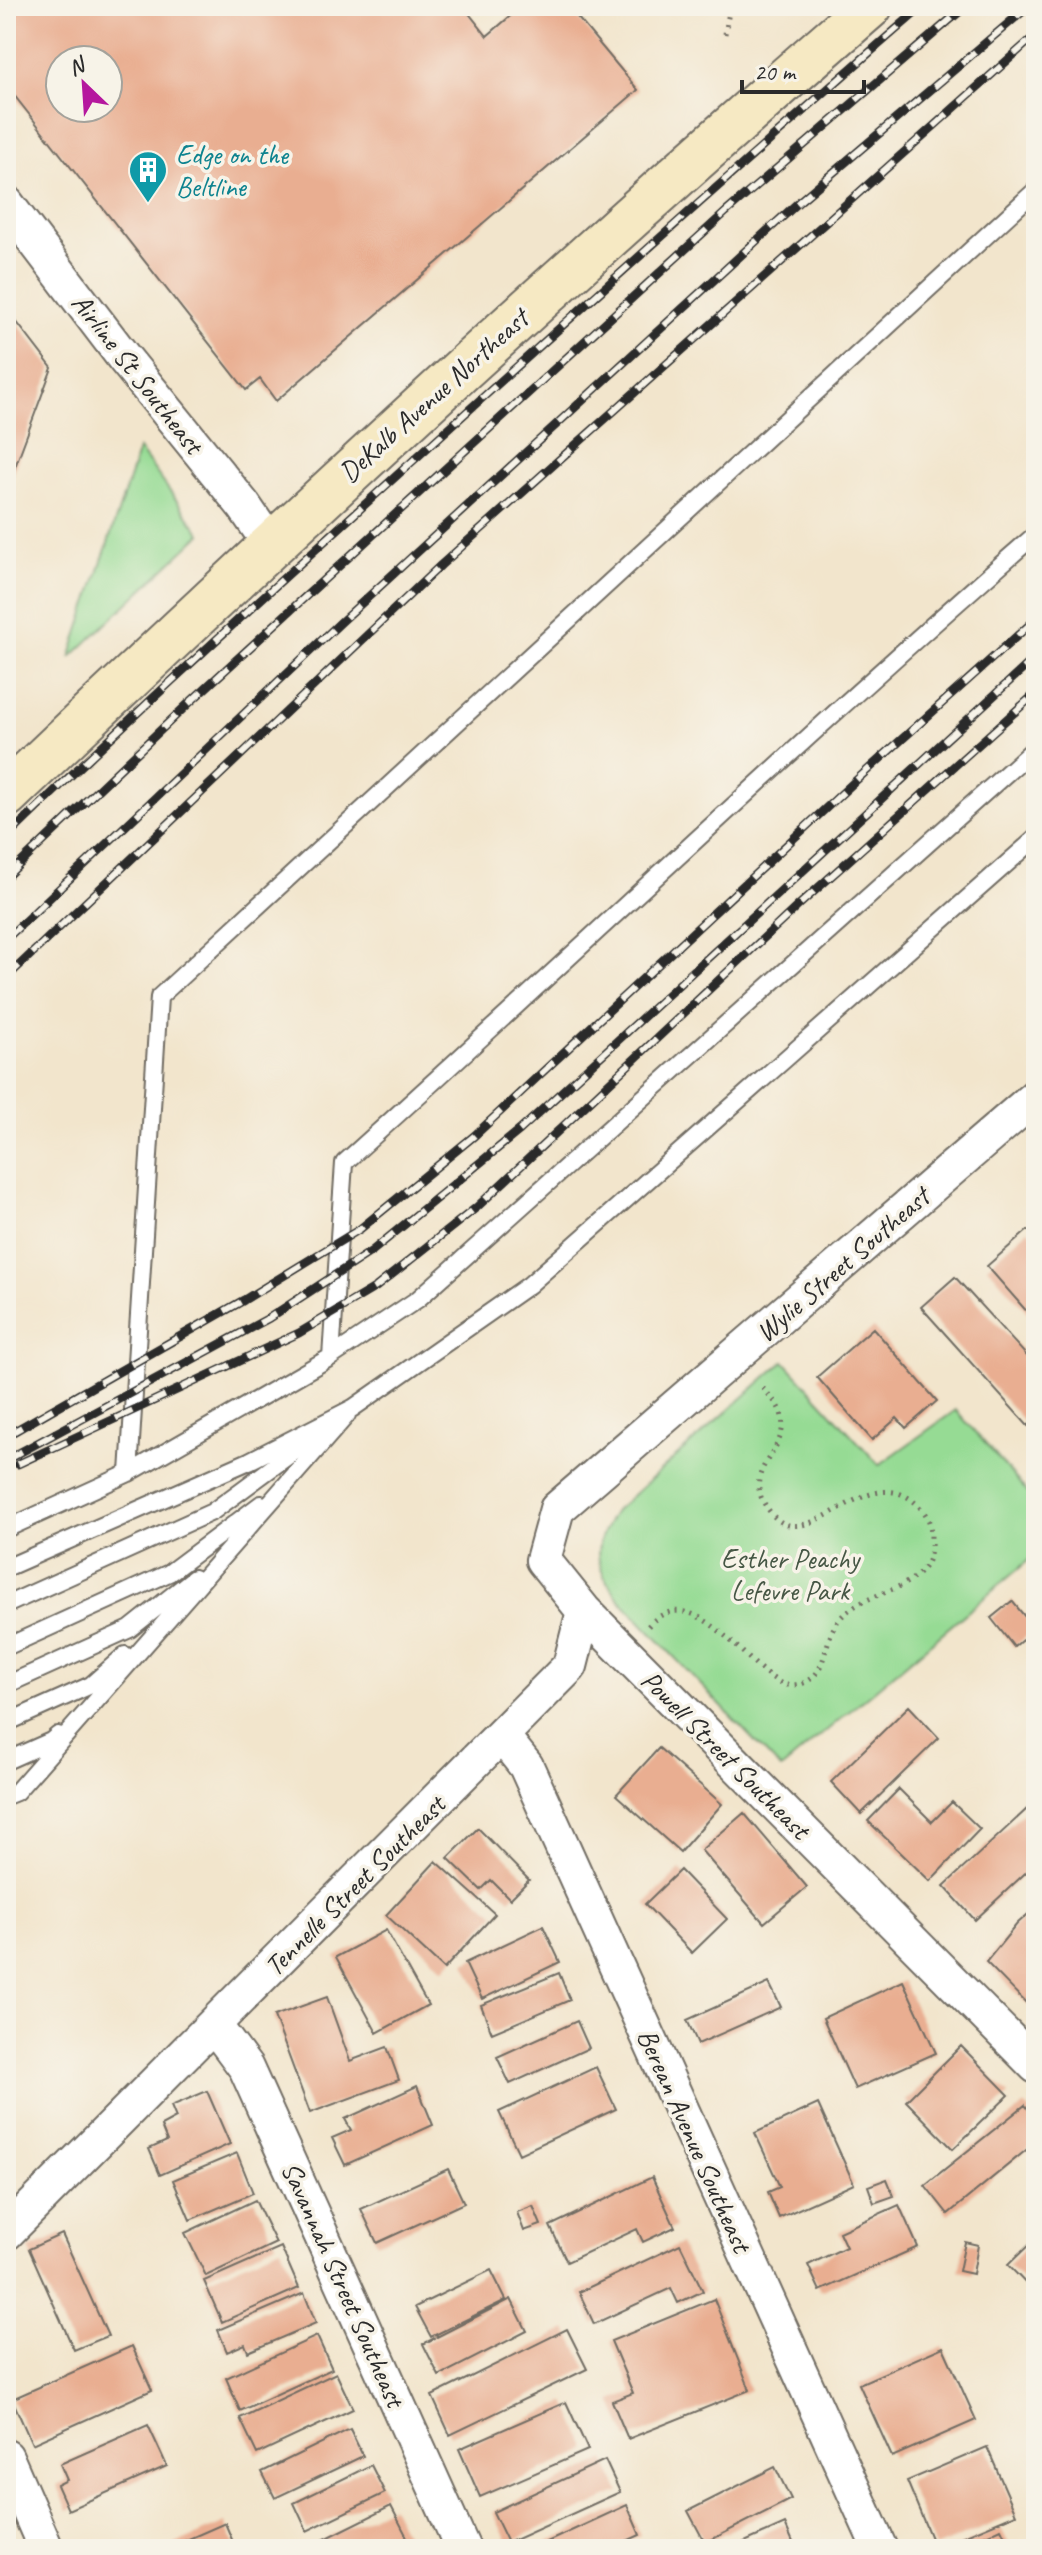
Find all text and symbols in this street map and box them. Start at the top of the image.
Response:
north arrow [44,44,124,124]
scale bar [742,44,864,94]
text: N [64,50,91,82]
text: 20 m [754,57,797,87]
place label: Edge on the Beltline [176,137,290,204]
building icon: Edge on the Beltline [127,149,169,204]
street label: Airline St Southeast [64,286,213,463]
street label: DeKalb Avenue Northeast [331,299,538,490]
street label: Wylie Street Southeast [748,1177,939,1349]
park label: Esther Peachy Lefevre Park [721,1541,861,1608]
street label: Powell Street Southeast [634,1663,819,1848]
street label: Tennelle Street Southeast [257,1786,454,1983]
street label: Berean Avenue Southeast [630,2023,761,2260]
street label: Savannah Street Southeast [274,2156,414,2415]

